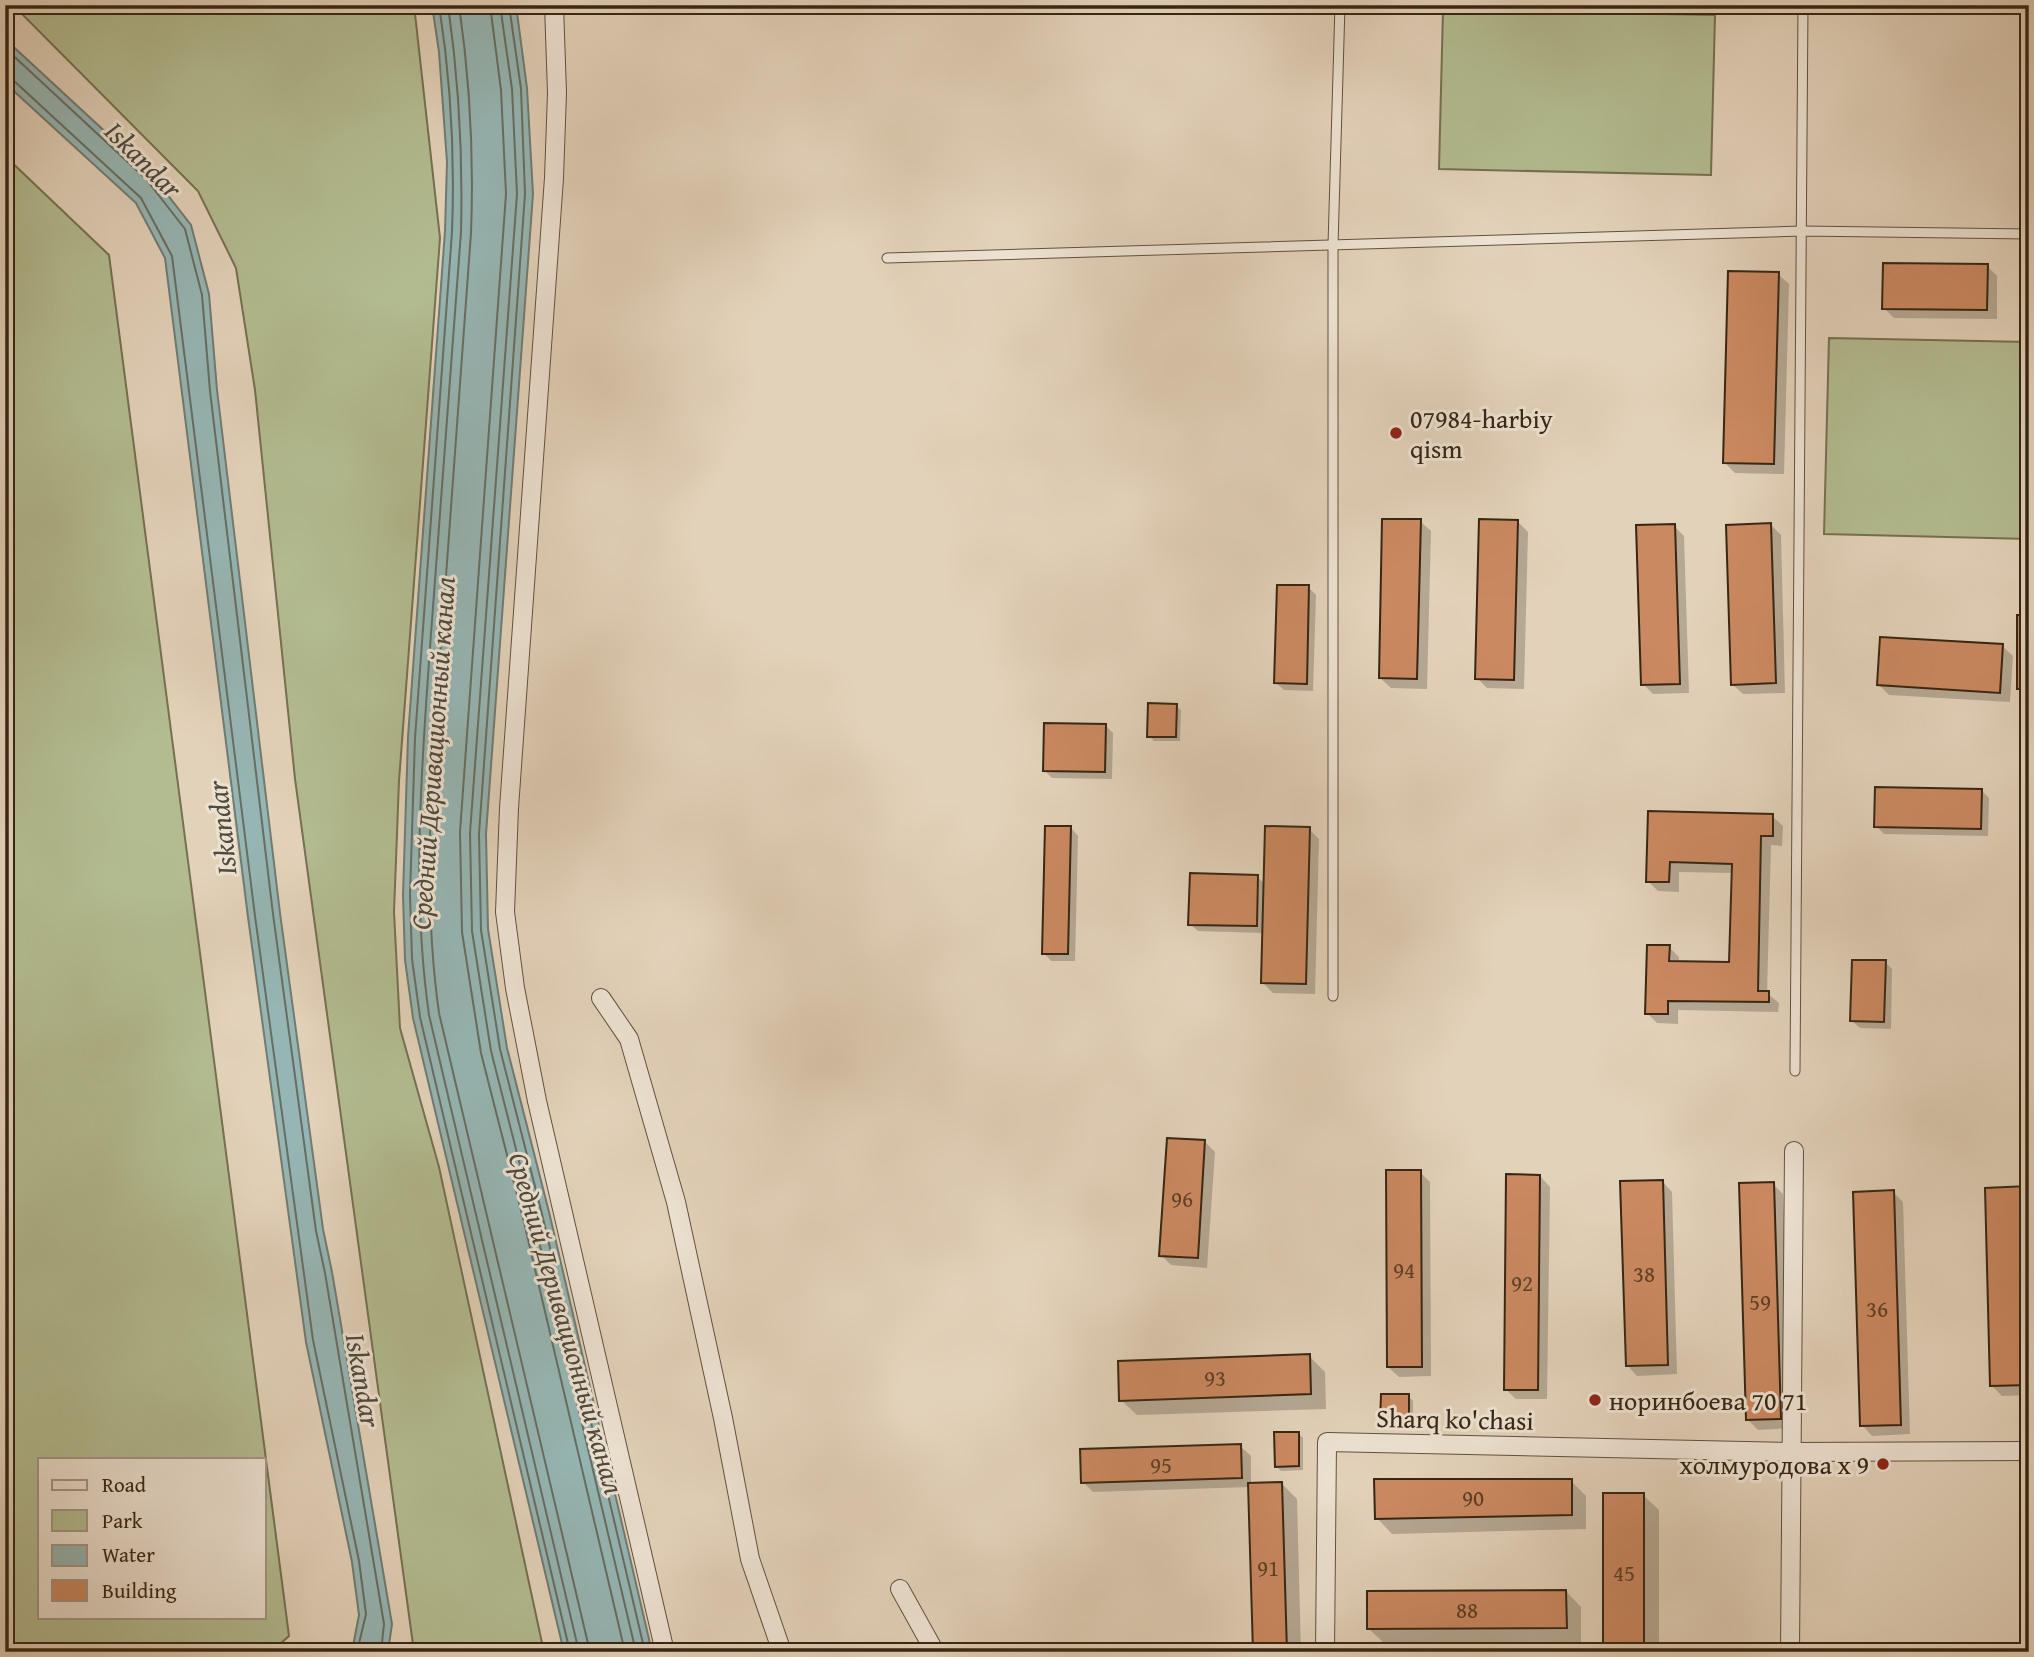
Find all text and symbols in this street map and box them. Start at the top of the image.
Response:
water label: Iskandar [96,111,193,208]
place label: 07984-harbiy qism [1410,399,1553,468]
marker: 07984-harbiy qism [1388,425,1404,441]
water label: Средний Деривационный канал [399,575,465,931]
water label: Iskandar [195,777,246,877]
water label: Средний Деривационный канал [499,1147,636,1499]
house number: 96 [1171,1182,1193,1215]
house number: 94 [1393,1253,1415,1286]
house number: 38 [1633,1257,1655,1290]
house number: 92 [1511,1266,1533,1299]
house number: 59 [1749,1285,1771,1318]
house number: 36 [1866,1292,1888,1325]
water label: Iskandar [336,1330,393,1432]
house number: 93 [1204,1361,1226,1394]
place label: норинбоева 70 71 [1609,1381,1807,1420]
marker: норинбоева 70 71 [1587,1392,1603,1408]
street label: Sharq ko'chasi [1376,1398,1534,1440]
place label: холмуродова х 9 [1679,1445,1869,1484]
house number: 95 [1150,1448,1172,1481]
marker: холмуродова х 9 [1875,1456,1891,1472]
legend [38,1458,266,1618]
text: Road [102,1469,147,1500]
house number: 90 [1462,1481,1484,1514]
text: Park [102,1505,143,1536]
text: Water [102,1539,155,1570]
house number: 91 [1257,1551,1279,1584]
house number: 45 [1613,1556,1635,1589]
text: Building [102,1575,177,1606]
house number: 88 [1456,1593,1478,1626]

